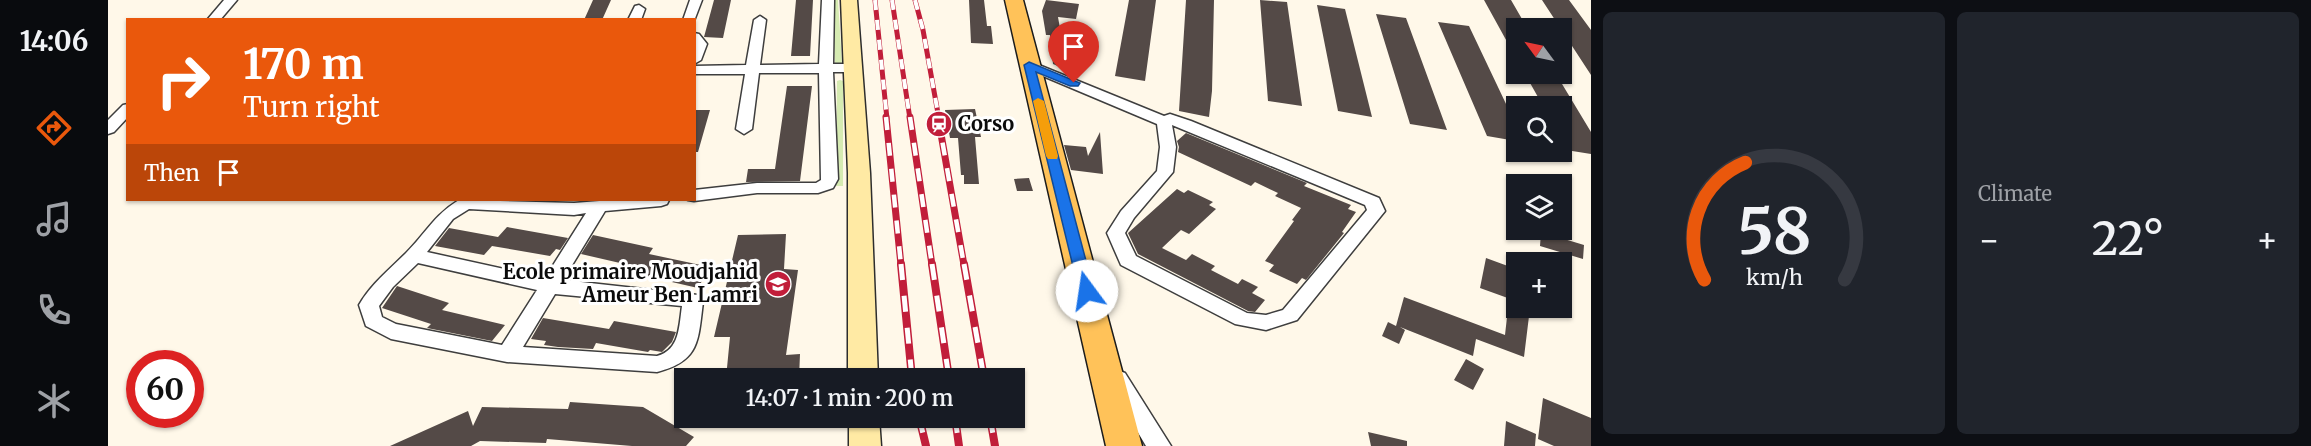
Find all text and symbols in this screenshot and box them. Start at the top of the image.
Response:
north arrow [1506,18,1572,84]
map controls [1506,18,1572,318]
pin [1048,21,1099,83]
text: 14:06 [20,24,88,58]
icon: arrive [1057,30,1090,63]
text: 170 m [243,38,364,90]
icon: right [144,42,222,120]
text: Turn right [243,90,380,124]
button: search [1506,96,1572,162]
icon: directions [33,107,75,149]
station icon: Corso [924,109,954,139]
place label: Corso [958,111,1014,136]
icon: arrive [212,156,245,189]
text: Then [144,159,200,187]
button: layers [1506,174,1572,240]
text: Climate [1978,181,2052,206]
text: 58 [1737,193,1811,271]
icon: music [33,198,75,240]
text: 22° [2092,211,2164,267]
text: − [1978,220,2000,261]
text: + [2256,220,2278,261]
button: + [1506,252,1572,318]
place label: Ecole primaire Moudjahid Ameur Ben Lamri [503,259,758,307]
position arrow [1055,259,1119,323]
text: km/h [1746,264,1802,291]
school or university icon: Ecole primaire Moudjahid Ameur Ben Lamri [763,269,793,299]
icon: phone [33,289,75,331]
speed limit sign: 60 [126,350,204,428]
icon: climate [33,380,75,422]
text: 14:07 · 1 min · 200 m [746,384,953,412]

